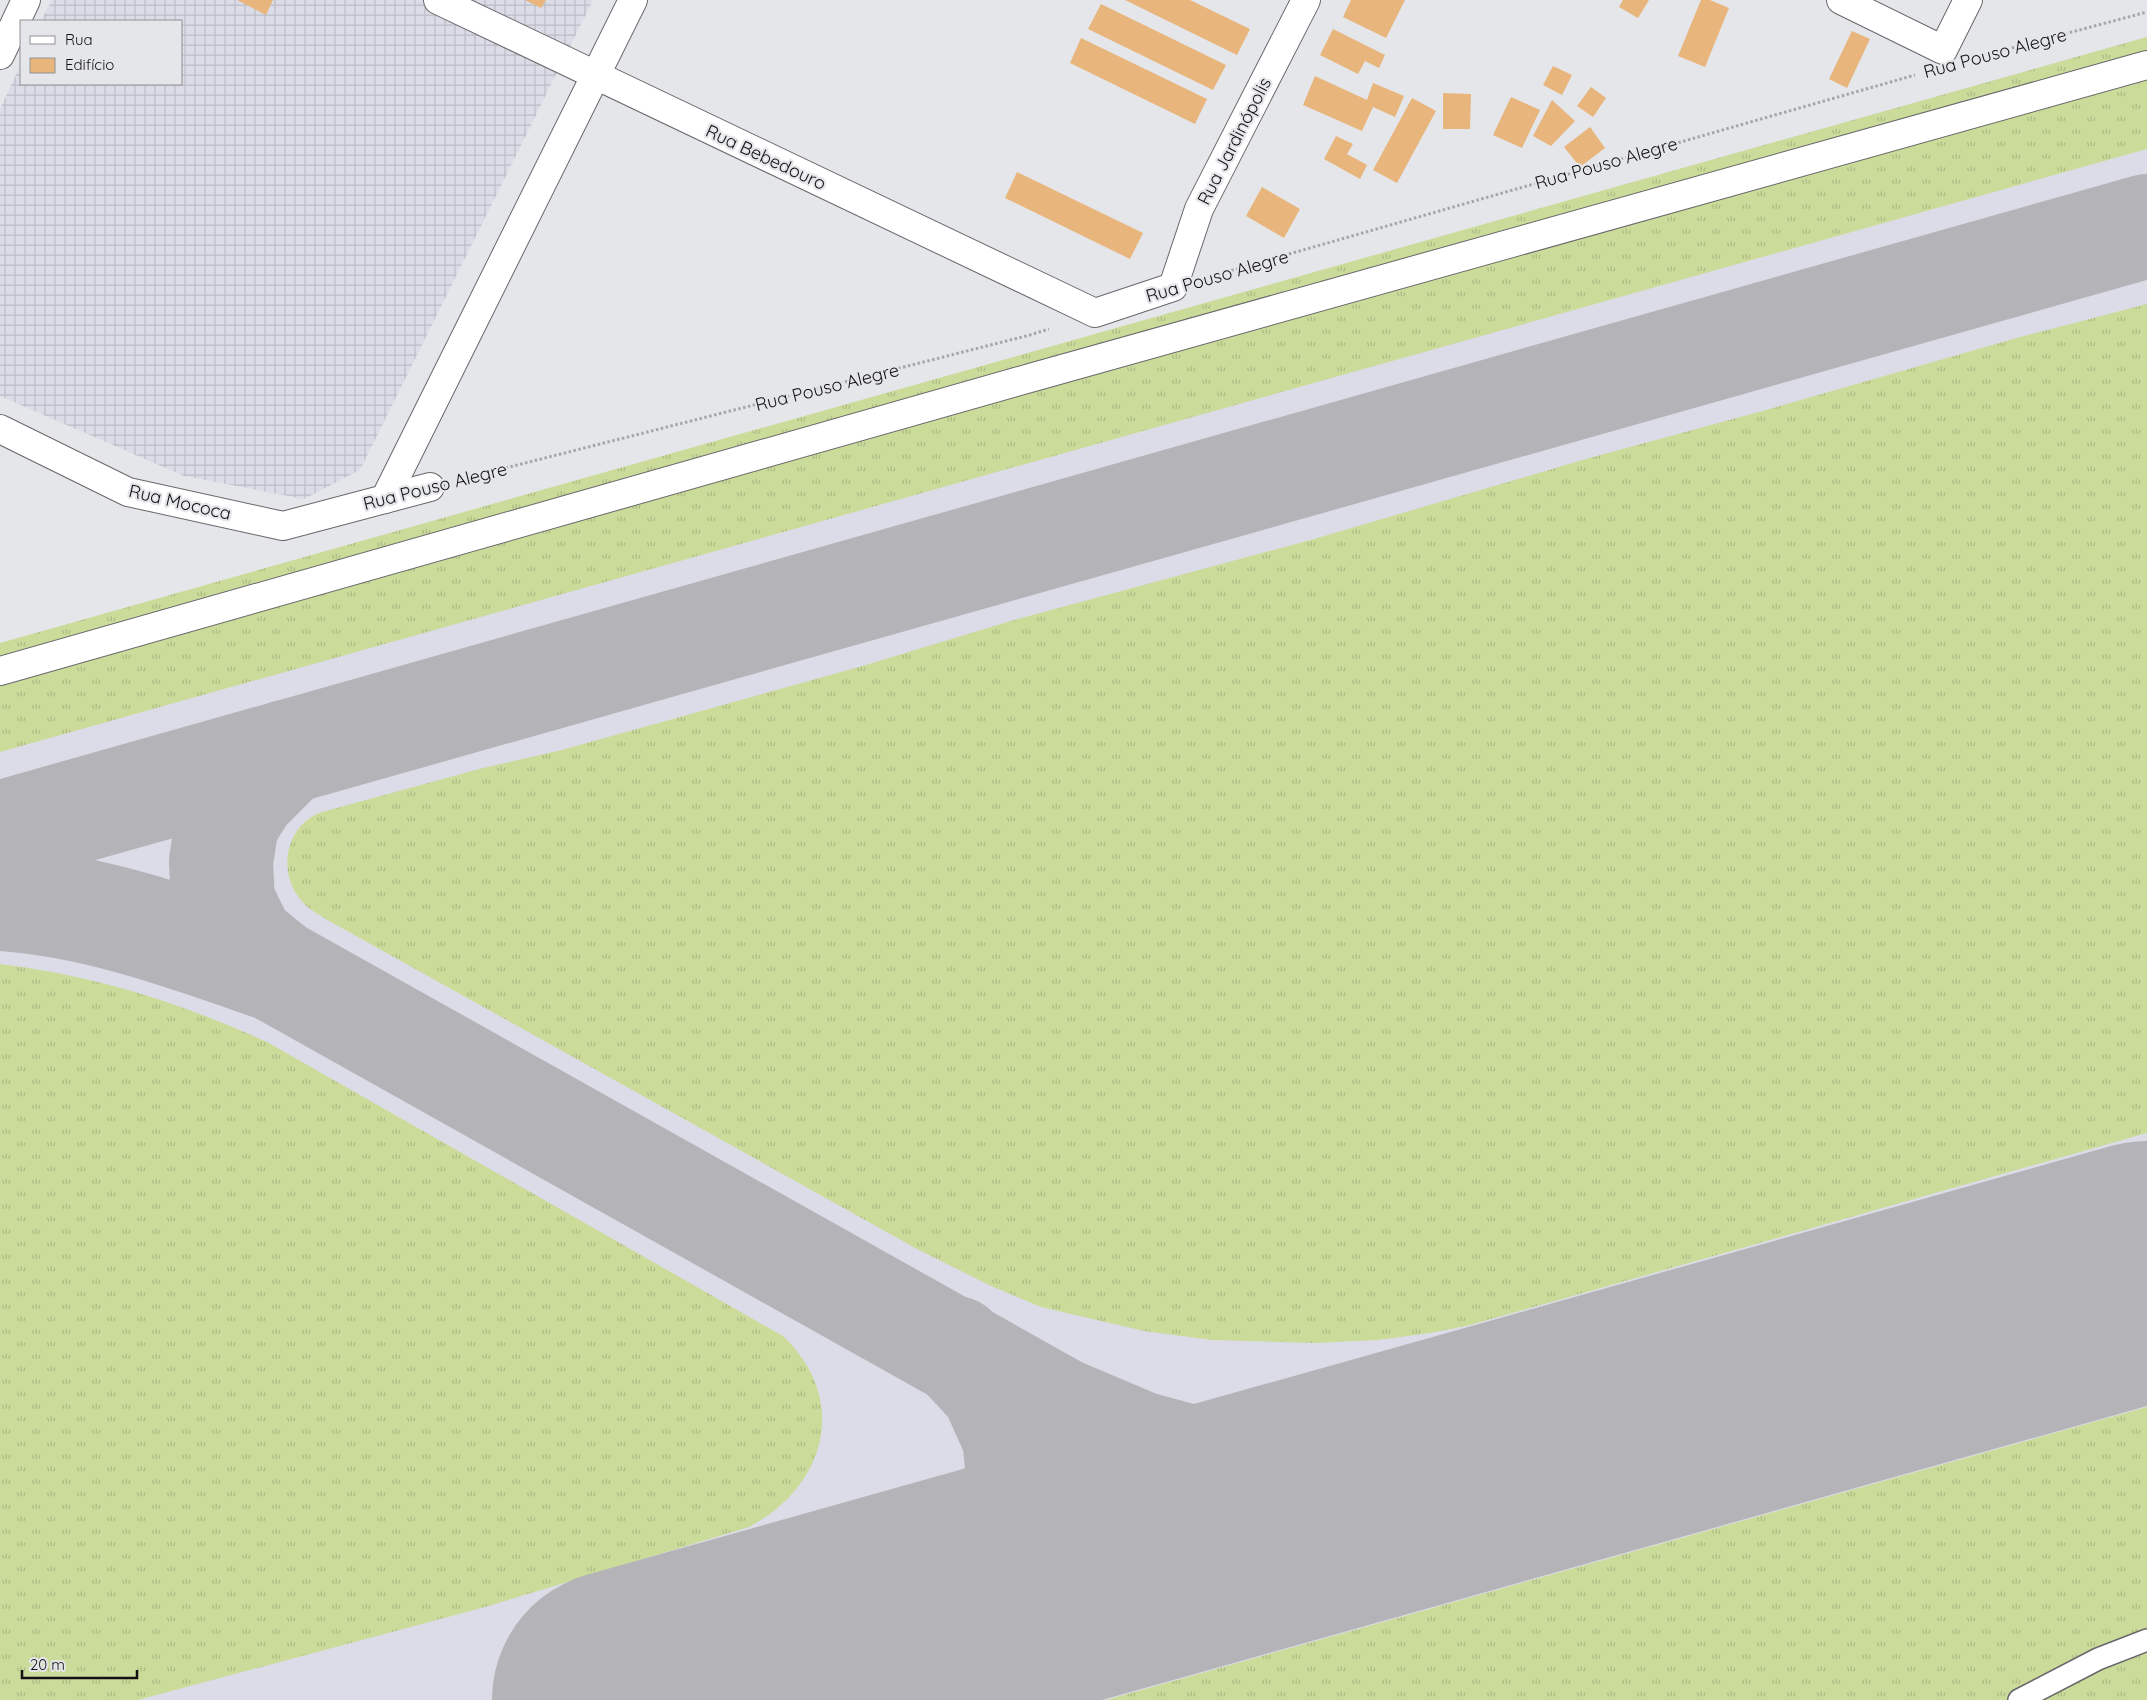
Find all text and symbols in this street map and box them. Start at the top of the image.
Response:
legend [20,20,182,85]
street label: Rua Pouso Alegre [1921,23,2069,83]
text: Rua [65,30,93,49]
text: Edifício [65,55,114,74]
street label: Rua Jardinópolis [1192,73,1276,209]
street label: Rua Bebedouro [702,119,830,195]
street label: Rua Pouso Alegre [1532,132,1680,194]
street label: Rua Pouso Alegre [1143,245,1291,307]
street label: Rua Pouso Alegre [753,358,901,416]
street label: Rua Pouso Alegre [361,457,509,515]
street label: Rua Mococa [127,479,233,525]
scale bar [22,1648,138,1680]
text: 20 m [30,1655,65,1674]

